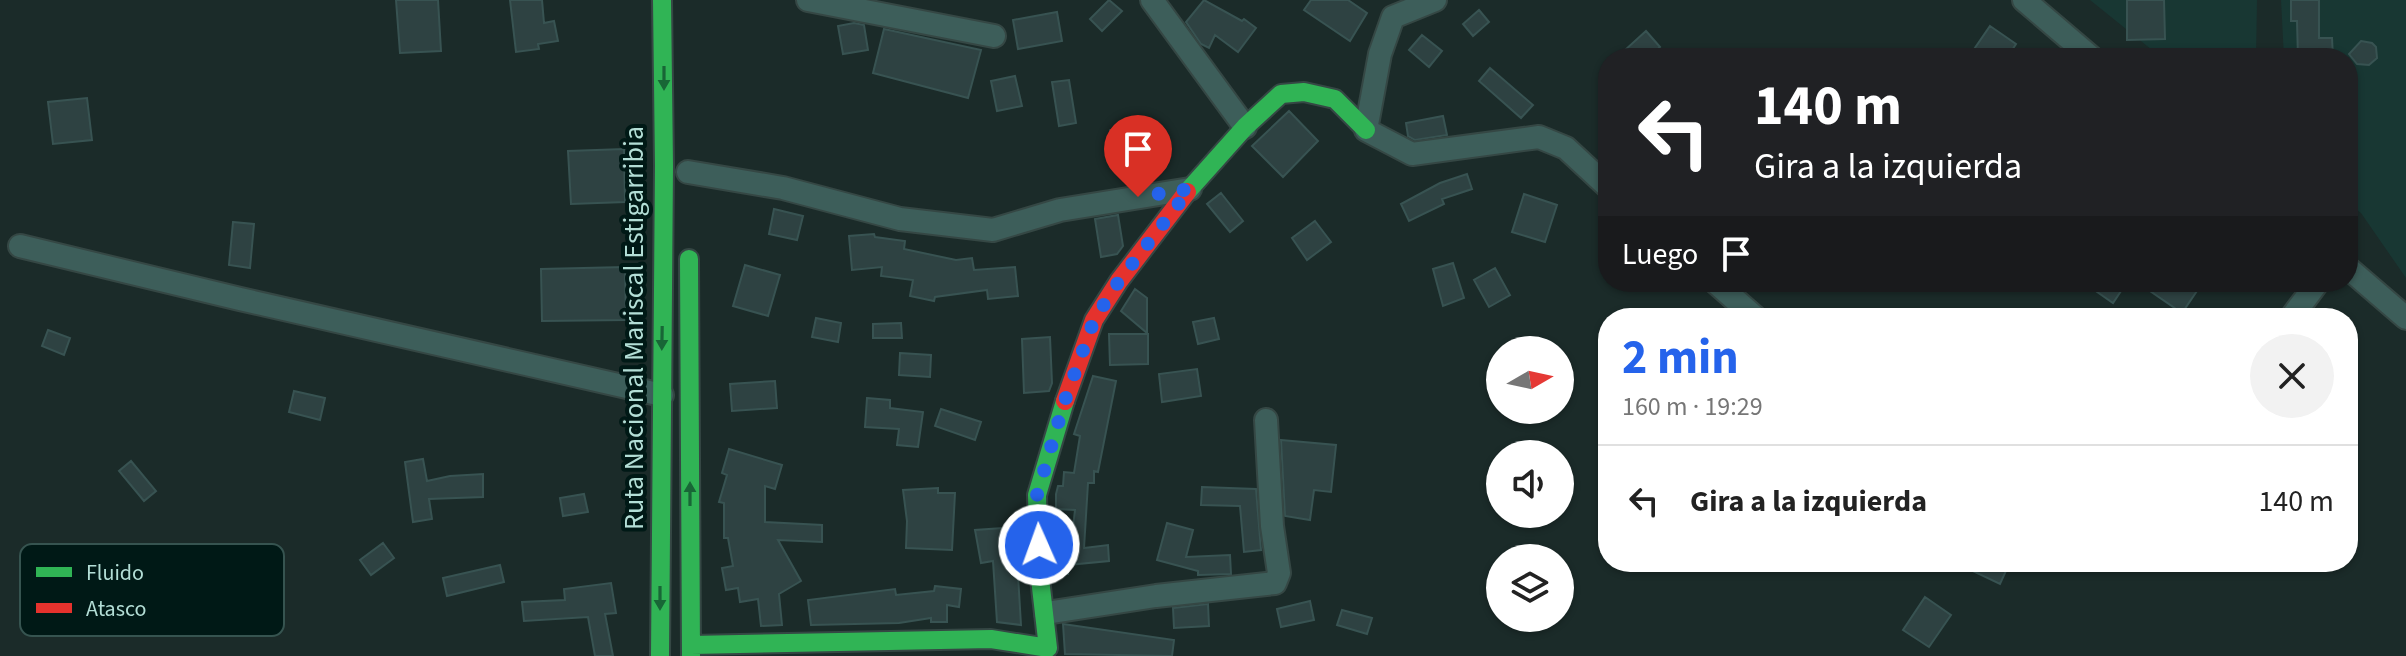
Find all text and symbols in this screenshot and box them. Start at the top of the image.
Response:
one-way arrow [658,66,670,91]
text: 140 m [1754,67,1902,146]
icon: left [1622,80,1726,184]
pin [1104,115,1172,197]
street label: Ruta Nacional Mariscal Estigarribia [614,126,654,530]
icon: arrive [1116,127,1160,171]
text: Gira a la izquierda [1754,141,2022,192]
icon: arrive [1714,232,1758,276]
text: Luego [1622,233,1698,276]
text: 2 min [1622,324,1739,392]
one-way arrow [656,326,668,351]
button: close [2250,334,2334,418]
north arrow [1486,336,1574,424]
map controls [1486,336,1574,632]
text: 160 m · 19:29 [1622,388,1763,425]
button: sound [1486,440,1574,528]
icon: left [1622,479,1666,523]
text: Gira a la izquierda [1690,480,1927,523]
text: 140 m [2258,480,2334,523]
one-way arrow [684,481,696,506]
position arrow [997,503,1081,587]
legend [20,544,284,636]
button: layers [1486,544,1574,632]
text: Fluido [86,557,144,589]
one-way arrow [654,586,666,611]
text: Atasco [86,593,146,625]

